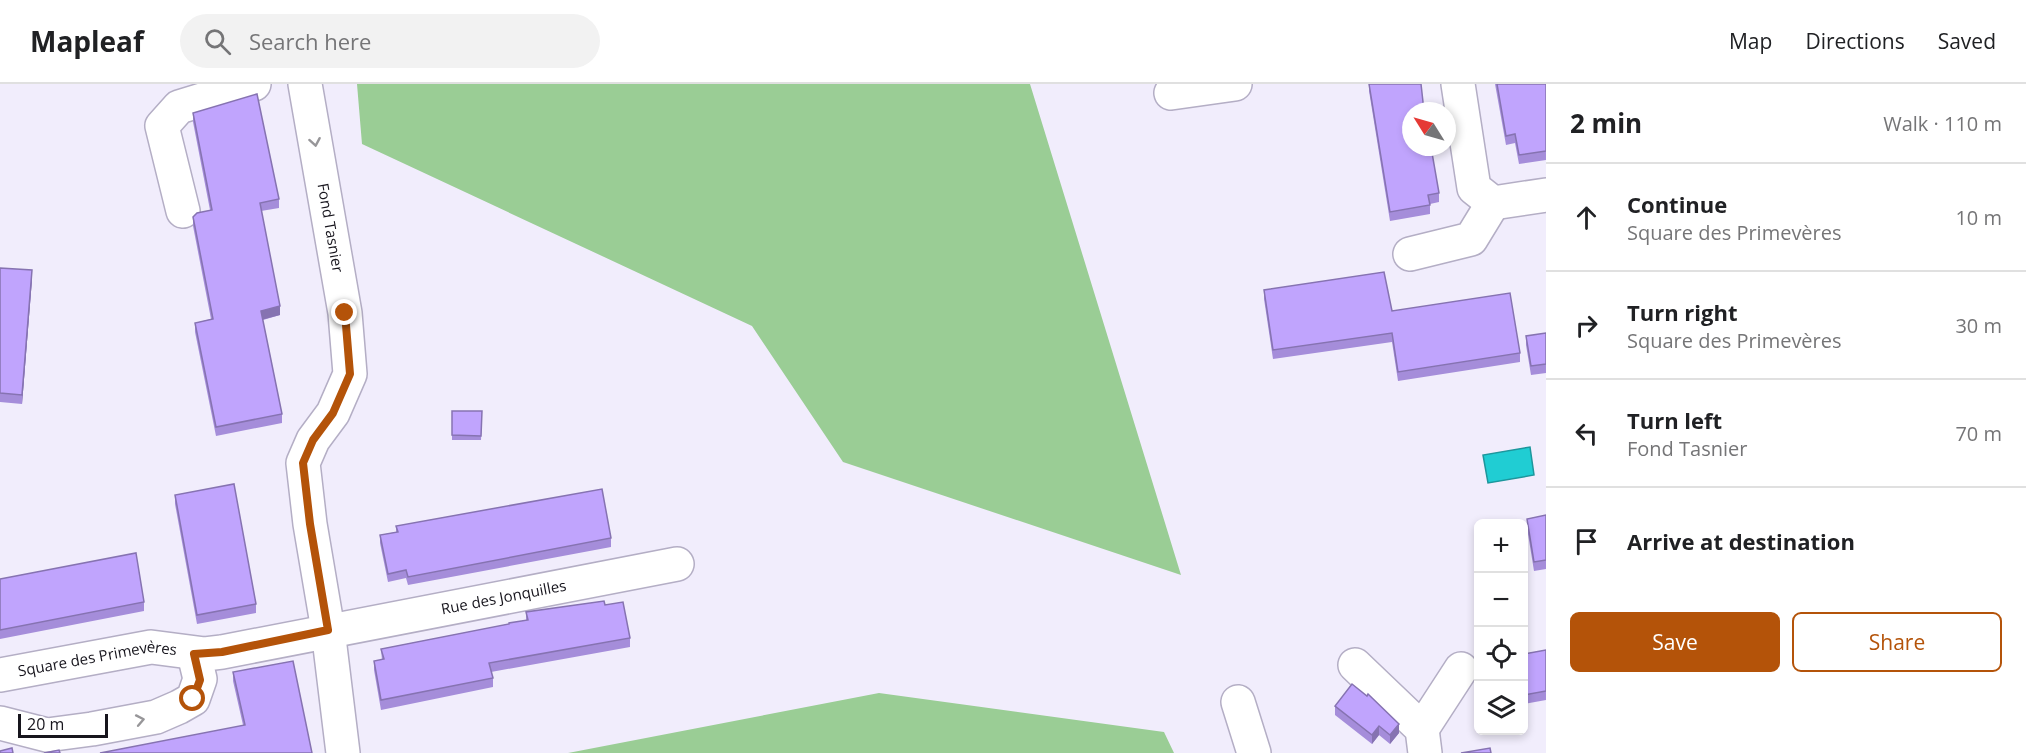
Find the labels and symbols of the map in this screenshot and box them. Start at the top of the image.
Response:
north arrow [1402,102,1456,156]
one-way arrow [308,136,321,146]
street label: Fond Tasnier [313,181,349,274]
route end [331,299,357,325]
street label: Rue des Jonquilles [439,575,568,618]
street label: Square des Primevères [16,636,178,680]
route start [179,685,205,711]
scale bar [18,711,108,738]
one-way arrow [134,714,144,727]

